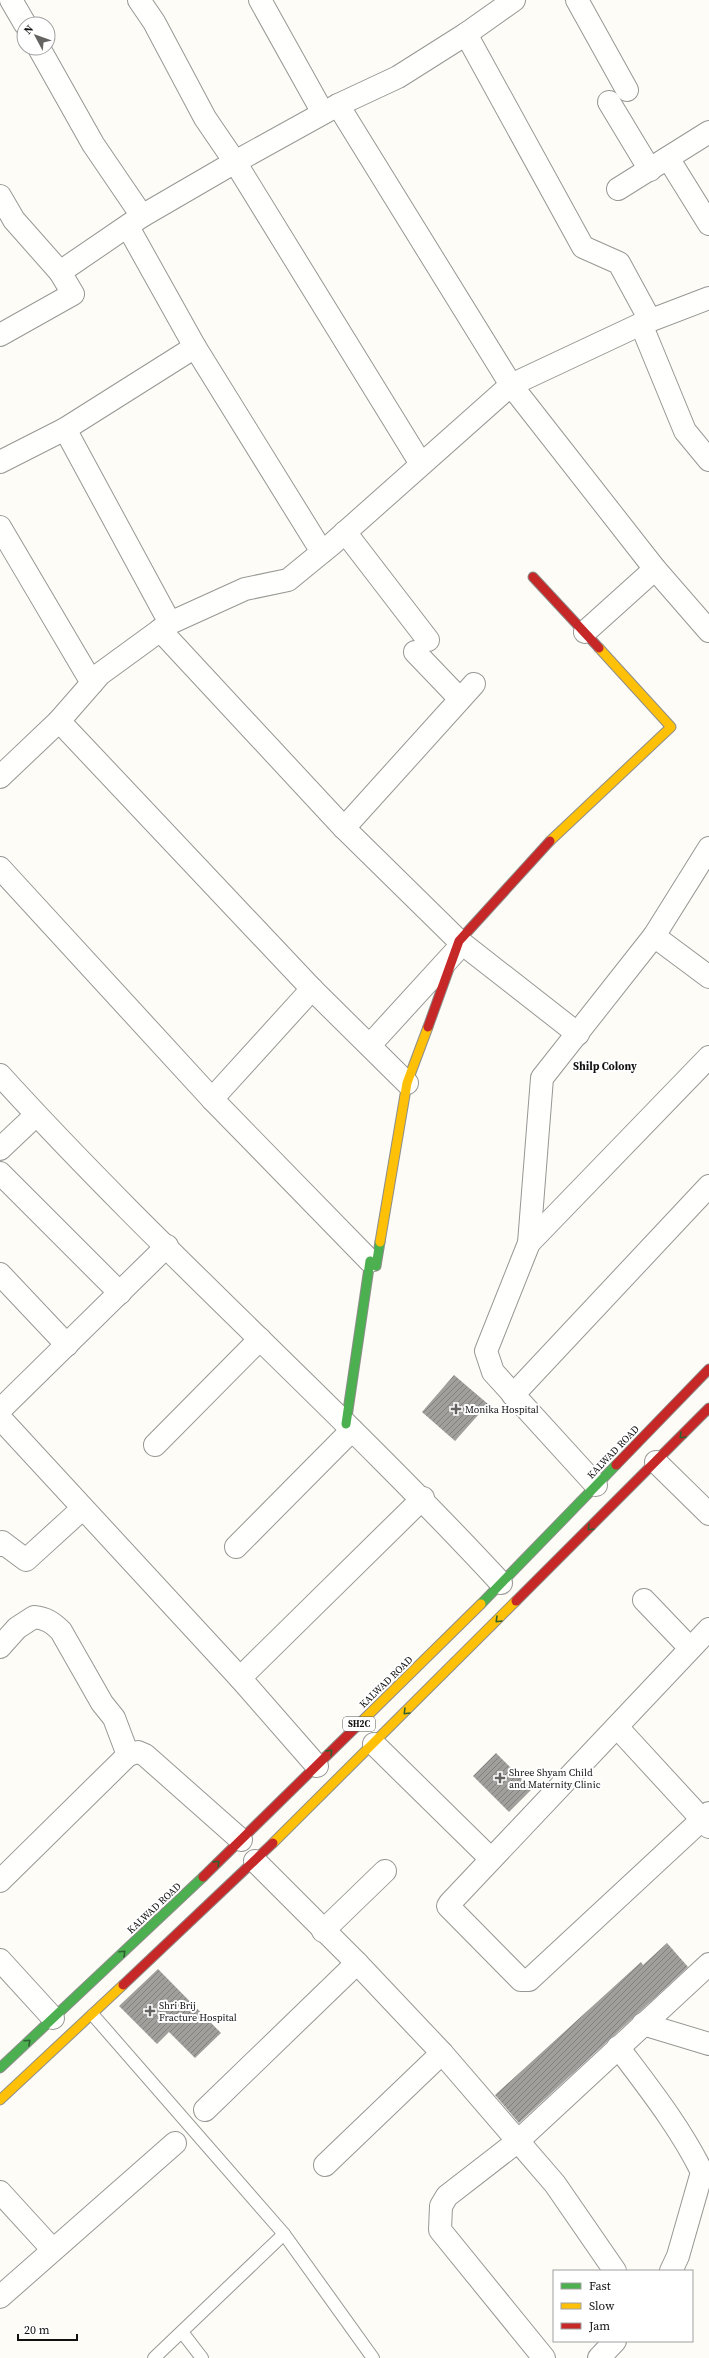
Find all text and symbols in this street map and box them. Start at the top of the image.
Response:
north arrow [16,16,56,56]
text: N [21,22,37,38]
district label: Shilp Colony [573,1059,637,1074]
marker: Monika Hospital [450,1403,462,1415]
place label: Monika Hospital [465,1403,539,1416]
street label: KALWAD ROAD [584,1423,642,1481]
one-way arrow [679,1431,686,1439]
one-way arrow [587,1523,595,1531]
one-way arrow [495,1615,503,1623]
street label: KALWAD ROAD [357,1653,415,1711]
one-way arrow [403,1707,411,1715]
road number: SH2C [343,1717,375,1731]
one-way arrow [325,1750,333,1757]
place label: Shree Shyam Child and Maternity Clinic [509,1766,601,1791]
marker: Shree Shyam Child and Maternity Clinic [494,1772,506,1784]
one-way arrow [212,1860,220,1868]
street label: KALWAD ROAD [124,1880,184,1936]
one-way arrow [118,1950,126,1958]
place label: Shri Brij Fracture Hospital [159,1999,237,2024]
marker: Shri Brij Fracture Hospital [144,2005,156,2017]
one-way arrow [24,2039,31,2046]
legend [553,2270,693,2342]
text: Fast [589,2278,611,2294]
text: Slow [589,2298,615,2314]
scale bar [18,2316,77,2342]
text: Jam [588,2318,610,2334]
text: 20 m [24,2322,50,2338]

